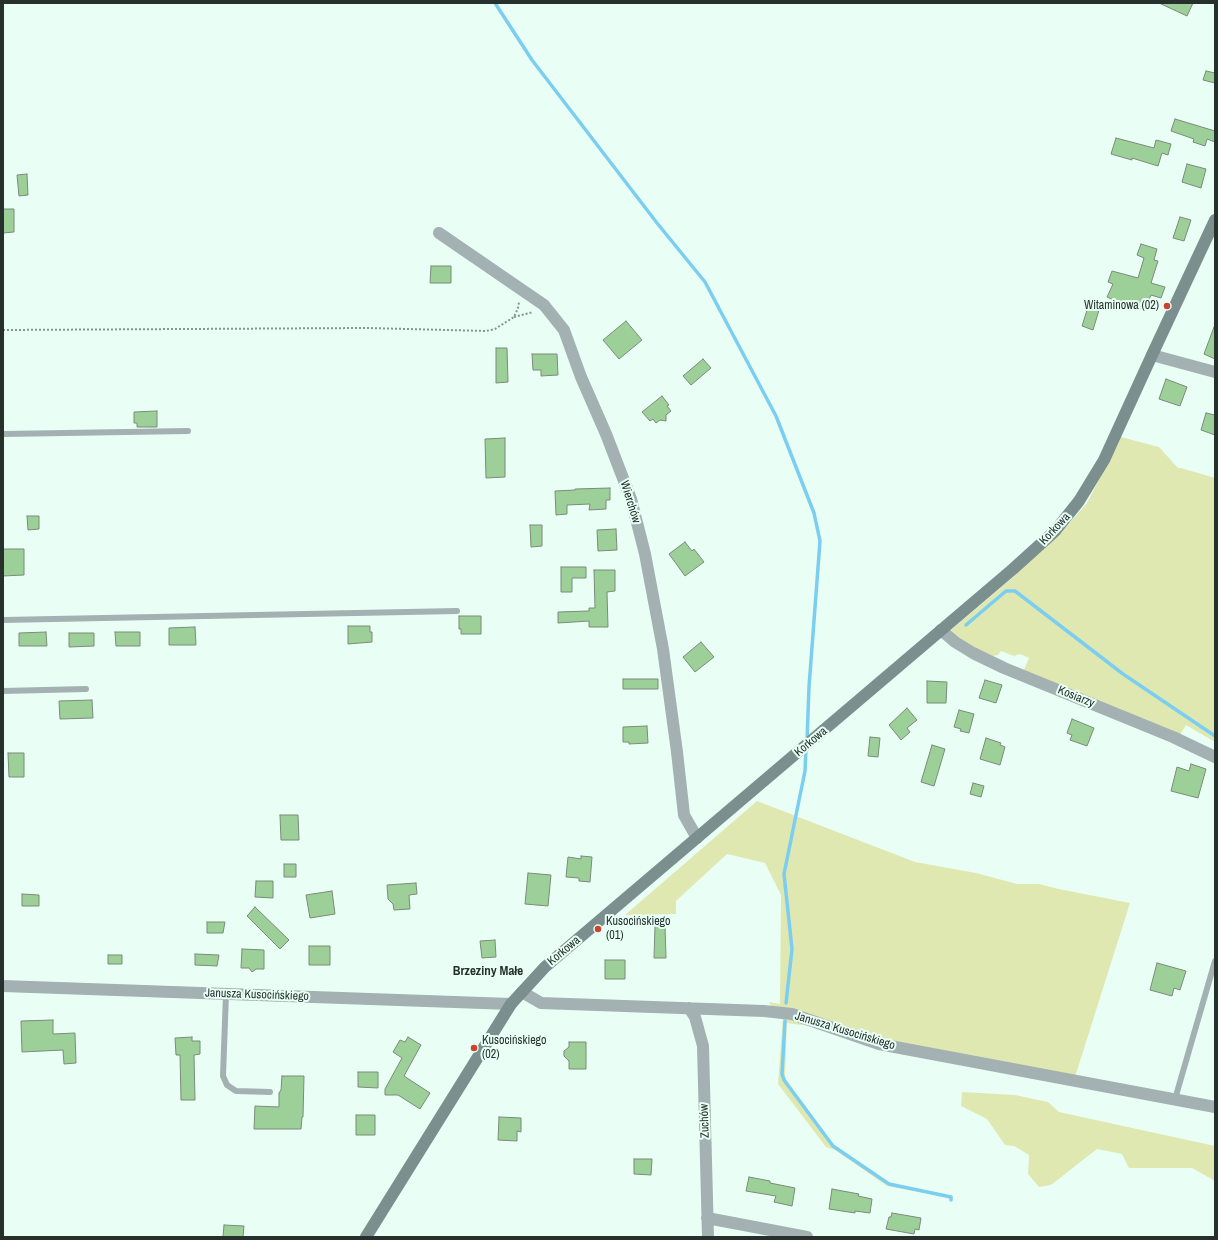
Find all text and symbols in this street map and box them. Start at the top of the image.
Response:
place label: Witaminowa (02) [1084,299,1159,313]
marker: Witaminowa (02) [1162,301,1172,311]
street label: Wierchów [617,479,643,525]
street label: Korkowa [1037,510,1073,548]
street label: Kosiarzy [1056,683,1096,711]
street label: Korkowa [792,724,830,760]
place label: Kusocińskiego (01) [606,915,671,943]
marker: Kusocińskiego (01) [593,924,603,934]
street label: Korkowa [545,933,583,969]
district label: Brzeziny Małe [453,964,523,980]
street label: Janusza Kusocińskiego [205,986,309,1004]
street label: Janusza Kusocińskiego [793,1009,897,1053]
place label: Kusocińskiego (02) [482,1034,547,1062]
marker: Kusocińskiego (02) [469,1043,479,1053]
street label: Zuchów [697,1104,713,1138]

